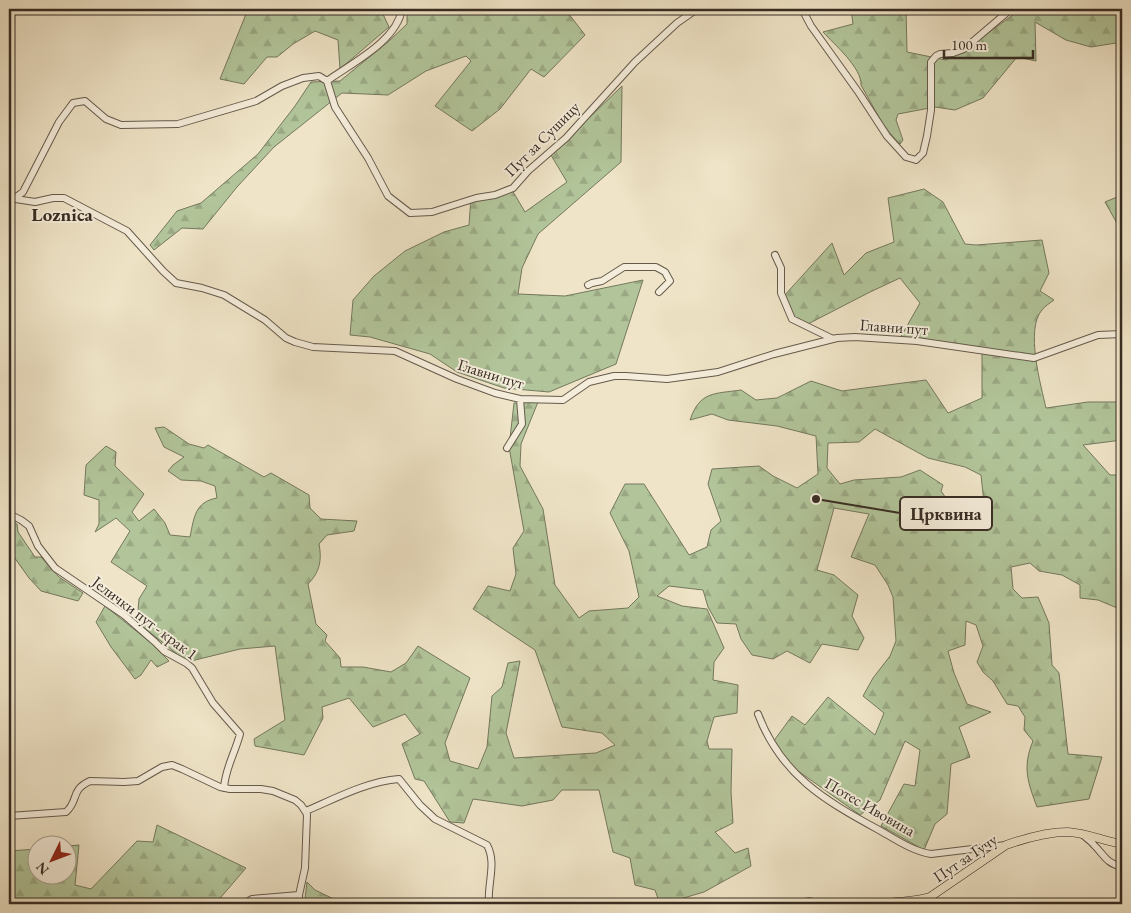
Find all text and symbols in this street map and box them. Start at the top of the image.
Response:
scale bar [944,28,1032,60]
text: 100 m [951,35,988,54]
street label: Пут за Сушицу [500,96,585,181]
district label: Loznica [31,202,93,227]
street label: Главни пут [859,314,929,340]
street label: Главни пут [455,354,527,394]
callout: Црквина [900,497,992,530]
text: Црквина [910,502,982,525]
street label: Јелички пут - крак 1 [86,570,202,665]
street label: Потес Ивовина [821,773,920,842]
street label: Пут за Гучу [929,828,1002,887]
north arrow [28,836,78,886]
text: N [31,858,53,879]

